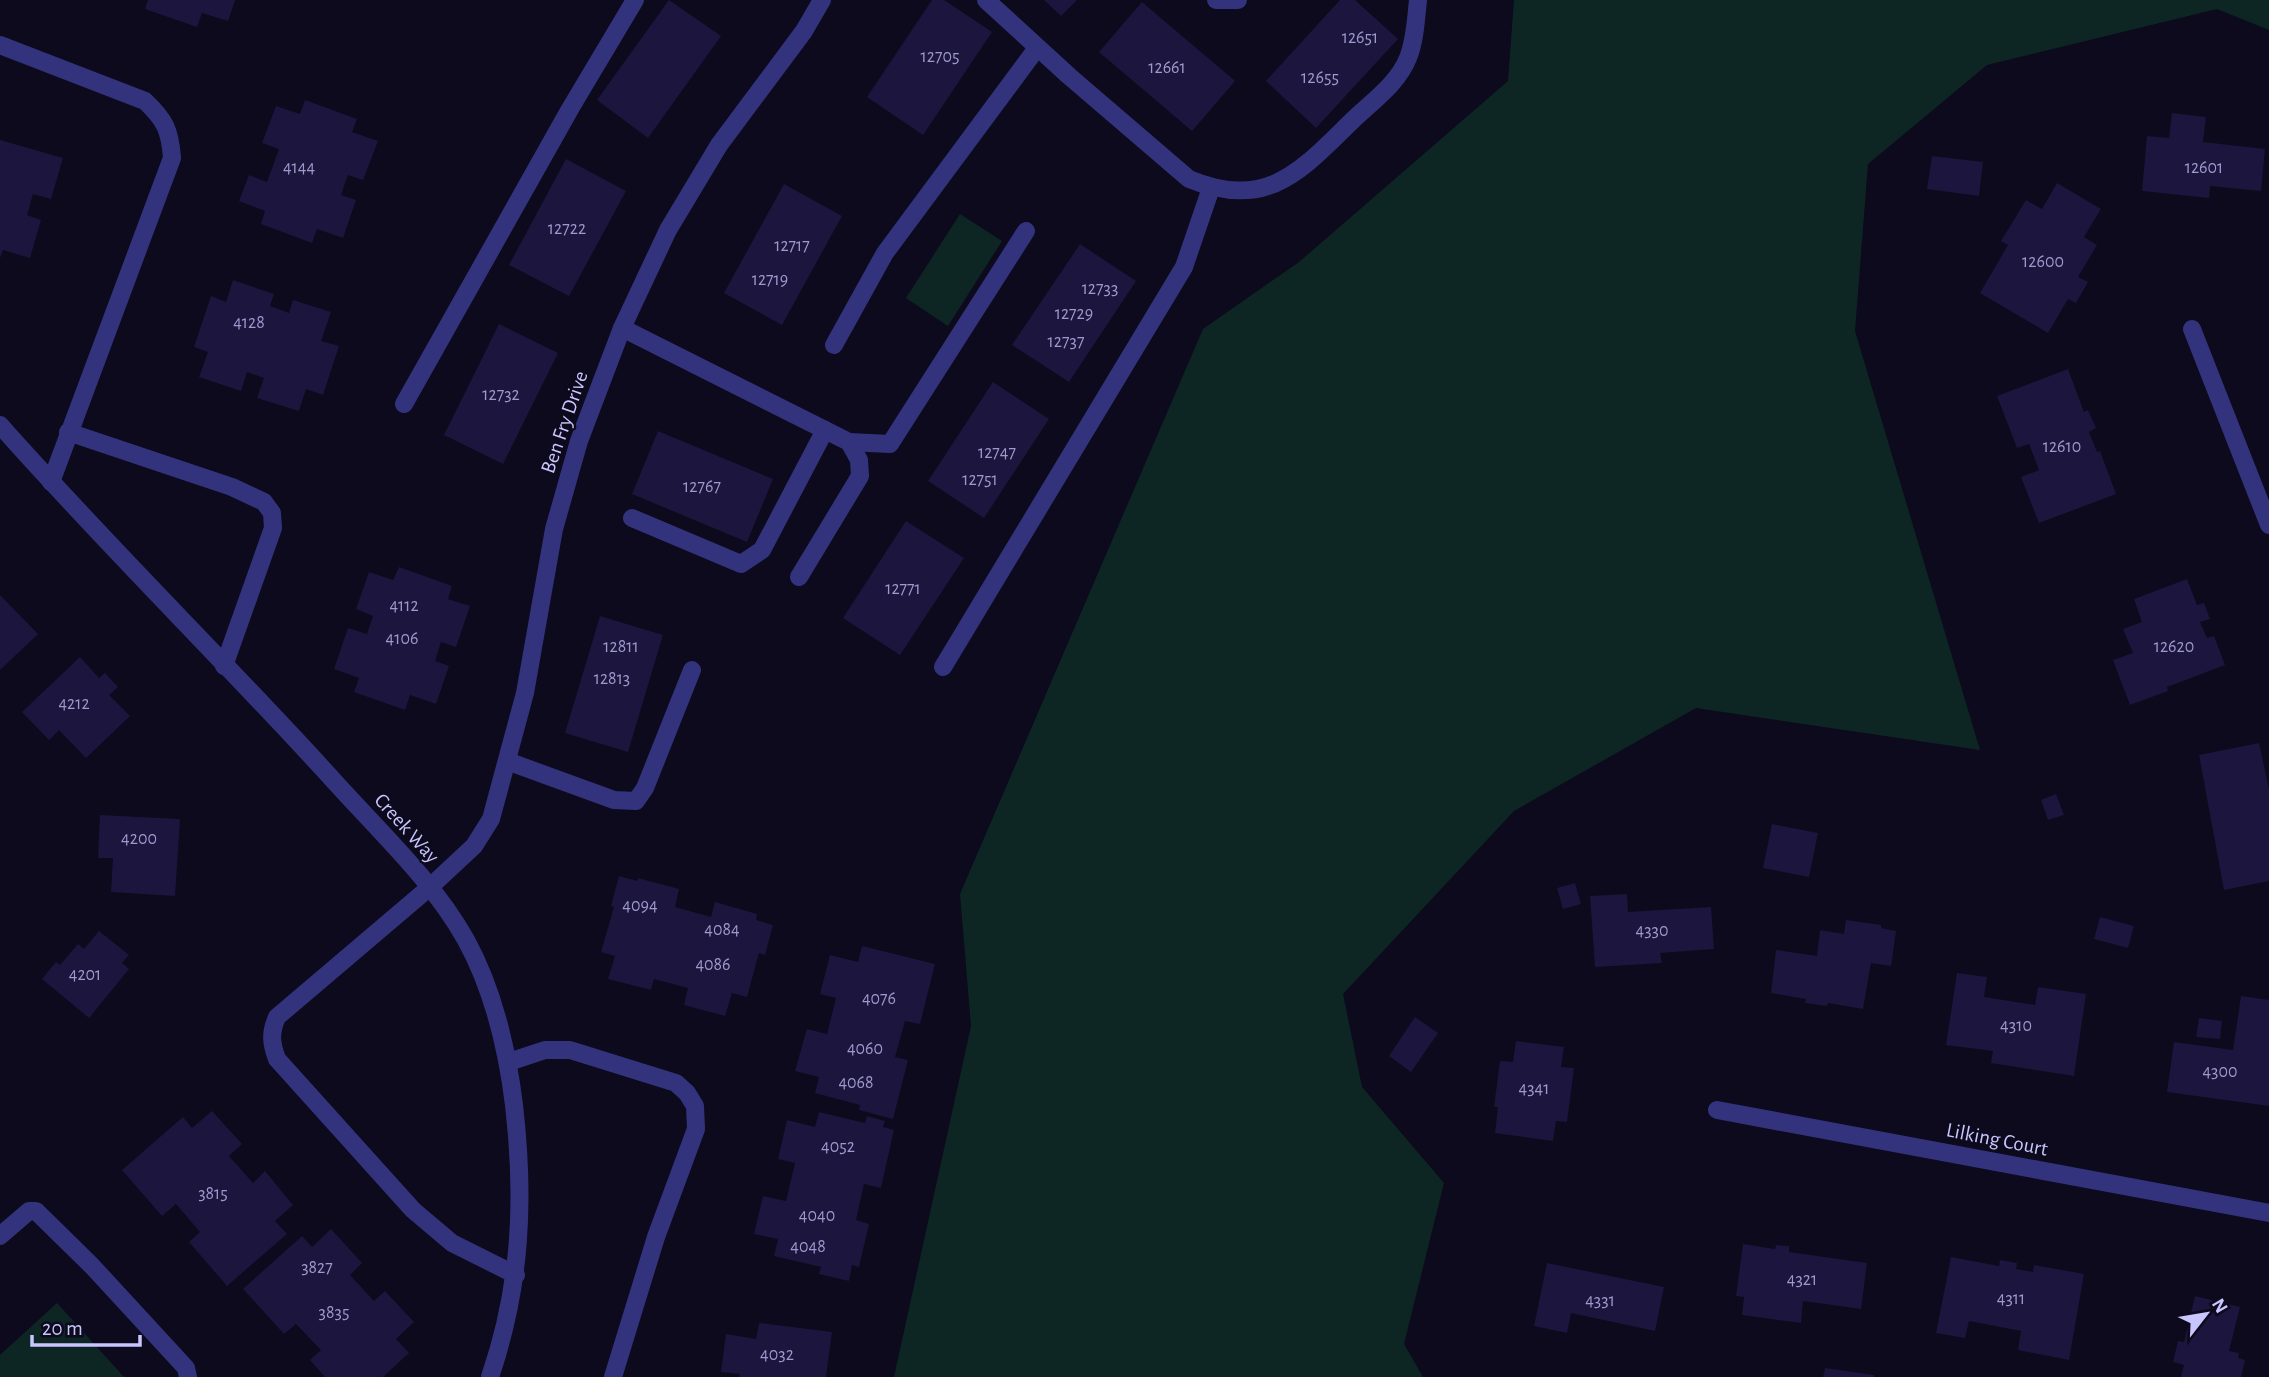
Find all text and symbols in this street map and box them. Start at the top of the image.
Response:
house number: 12651 [1342,29,1378,47]
house number: 12705 [921,48,959,66]
house number: 12661 [1148,59,1186,77]
house number: 12655 [1301,69,1339,87]
house number: 4144 [283,159,315,177]
house number: 12601 [2185,159,2223,177]
house number: 12722 [548,220,586,238]
house number: 12717 [774,237,810,255]
house number: 12600 [2022,253,2064,271]
house number: 12719 [752,271,788,289]
house number: 12733 [1082,280,1118,298]
house number: 12729 [1055,305,1093,323]
house number: 4128 [233,314,265,332]
house number: 12737 [1048,333,1084,351]
street label: Ben Fry Drive [537,368,592,476]
house number: 12732 [482,386,520,404]
house number: 12610 [2043,438,2081,456]
house number: 12747 [978,444,1016,462]
house number: 12751 [962,471,998,489]
house number: 12767 [683,478,721,496]
house number: 12771 [885,580,921,598]
house number: 4112 [389,597,419,615]
house number: 4106 [386,630,418,648]
house number: 12811 [603,638,639,656]
house number: 12620 [2154,638,2194,656]
house number: 12813 [594,670,630,688]
house number: 4212 [58,695,90,713]
street label: Creek Way [370,789,443,867]
house number: 4200 [121,830,157,848]
house number: 4094 [622,897,658,915]
house number: 4084 [704,921,740,939]
house number: 4330 [1636,922,1669,940]
house number: 4086 [695,956,731,974]
house number: 4201 [69,966,101,984]
house number: 4076 [862,990,896,1008]
house number: 4310 [2000,1017,2032,1035]
house number: 4060 [847,1040,883,1058]
house number: 4300 [2202,1063,2238,1081]
house number: 4068 [838,1074,874,1092]
house number: 4341 [1519,1080,1549,1098]
street label: Lilking Court [1944,1119,2050,1160]
house number: 4052 [821,1138,855,1156]
house number: 3815 [198,1185,228,1203]
house number: 4040 [799,1207,835,1225]
house number: 4048 [790,1238,826,1256]
house number: 3827 [301,1259,333,1277]
house number: 4321 [1787,1271,1817,1289]
north arrow [2171,1279,2241,1349]
house number: 4311 [1997,1290,2025,1308]
house number: 4331 [1585,1292,1615,1310]
text: N [2208,1295,2231,1317]
scale bar [32,1304,140,1348]
house number: 3835 [319,1304,349,1322]
text: 20 m [42,1318,83,1339]
house number: 4032 [760,1346,794,1364]

